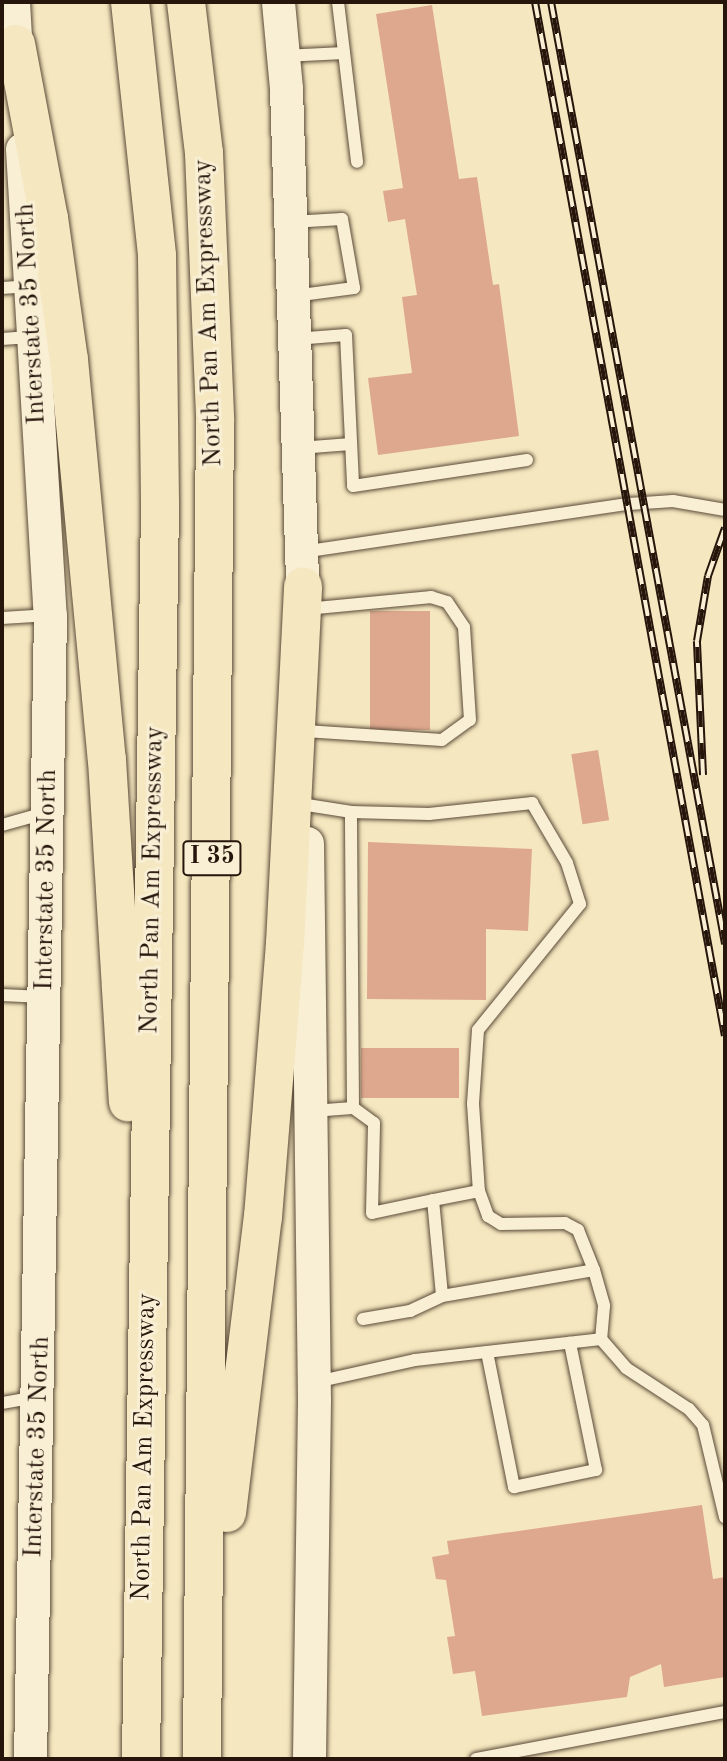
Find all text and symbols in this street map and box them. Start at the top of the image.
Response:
street label: North Pan Am Expressway [188,158,230,468]
street label: Interstate 35 North [11,202,53,426]
street label: North Pan Am Expressway [135,726,171,1034]
street label: Interstate 35 North [29,769,65,991]
road number: I 35 [182,838,242,878]
street label: North Pan Am Expressway [127,1293,163,1601]
street label: Interstate 35 North [19,1336,57,1558]

